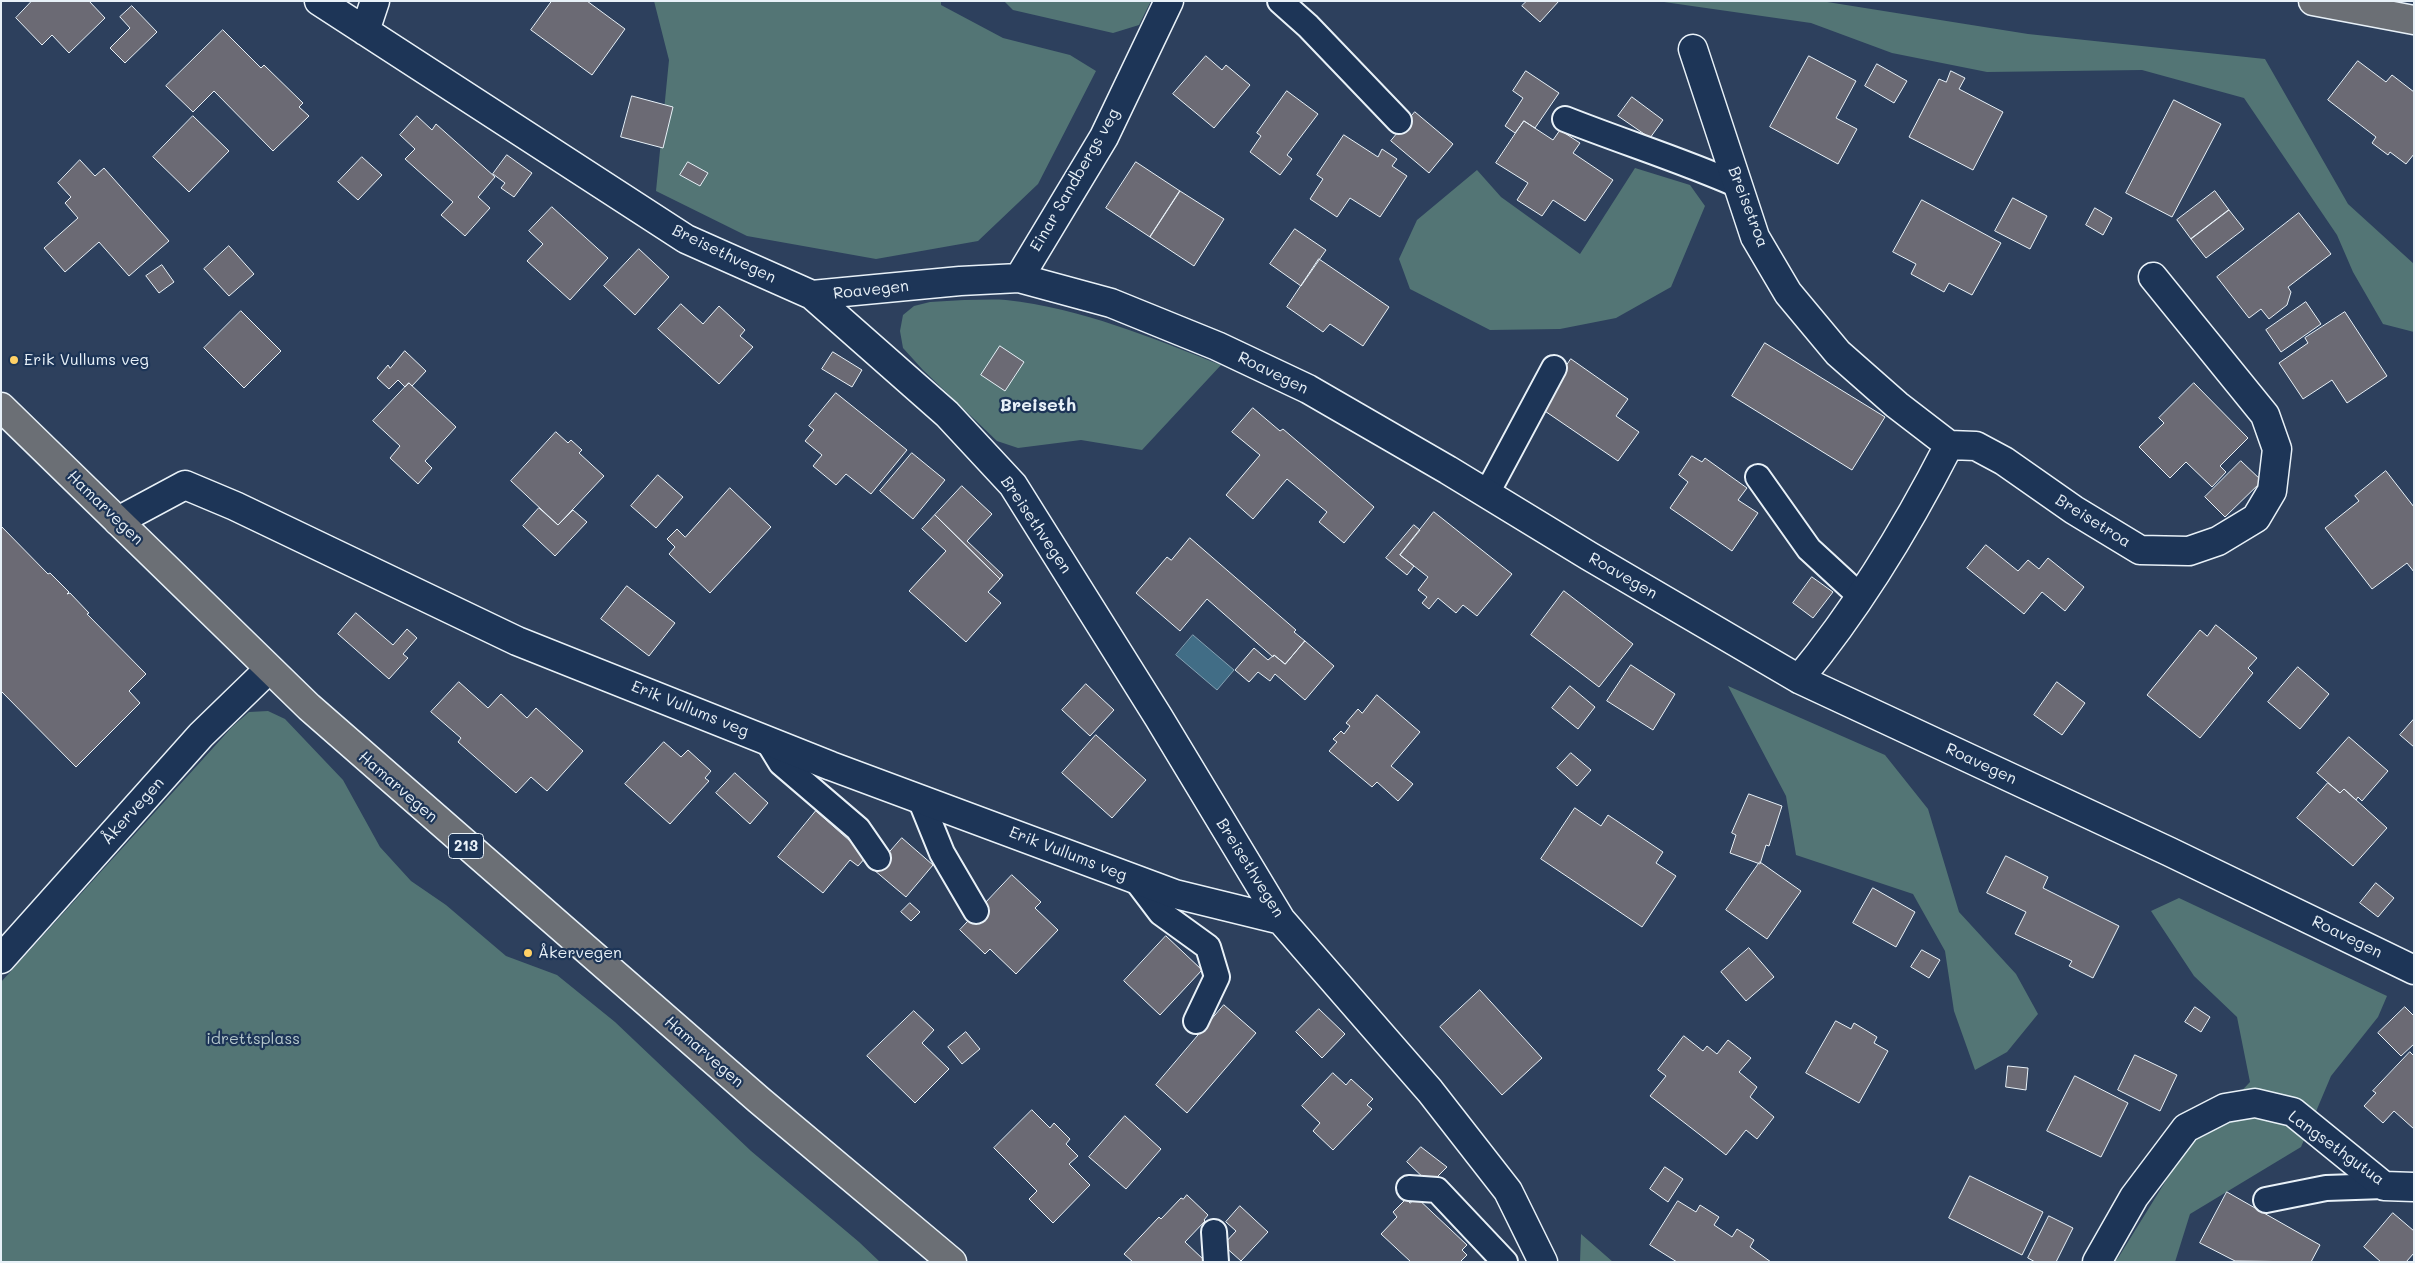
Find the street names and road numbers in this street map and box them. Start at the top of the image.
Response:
street label: Einar Sandbergs veg [1026,105,1124,255]
street label: Breisetroa [1724,164,1772,250]
street label: Breisethvegen [669,221,779,287]
street label: Roavegen [832,276,910,304]
street label: Roavegen [1235,348,1311,398]
street label: Hamarvegen [63,467,147,549]
street label: Breisethvegen [996,473,1076,577]
street label: Breisetroa [2052,490,2134,552]
street label: Roavegen [1585,549,1661,603]
street label: Erik Vullums veg [629,677,751,741]
street label: Roavegen [1942,739,2020,789]
street label: Hamarvegen [355,747,441,827]
street label: Åkervegen [98,773,168,849]
street label: Breisethvegen [1212,815,1288,921]
street label: Erik Vullums veg [1006,823,1130,885]
road number: 213 [448,834,484,858]
street label: Roavegen [2309,912,2385,962]
street label: Hamarvegen [661,1012,747,1092]
street label: Langsethgutua [2284,1107,2388,1189]

